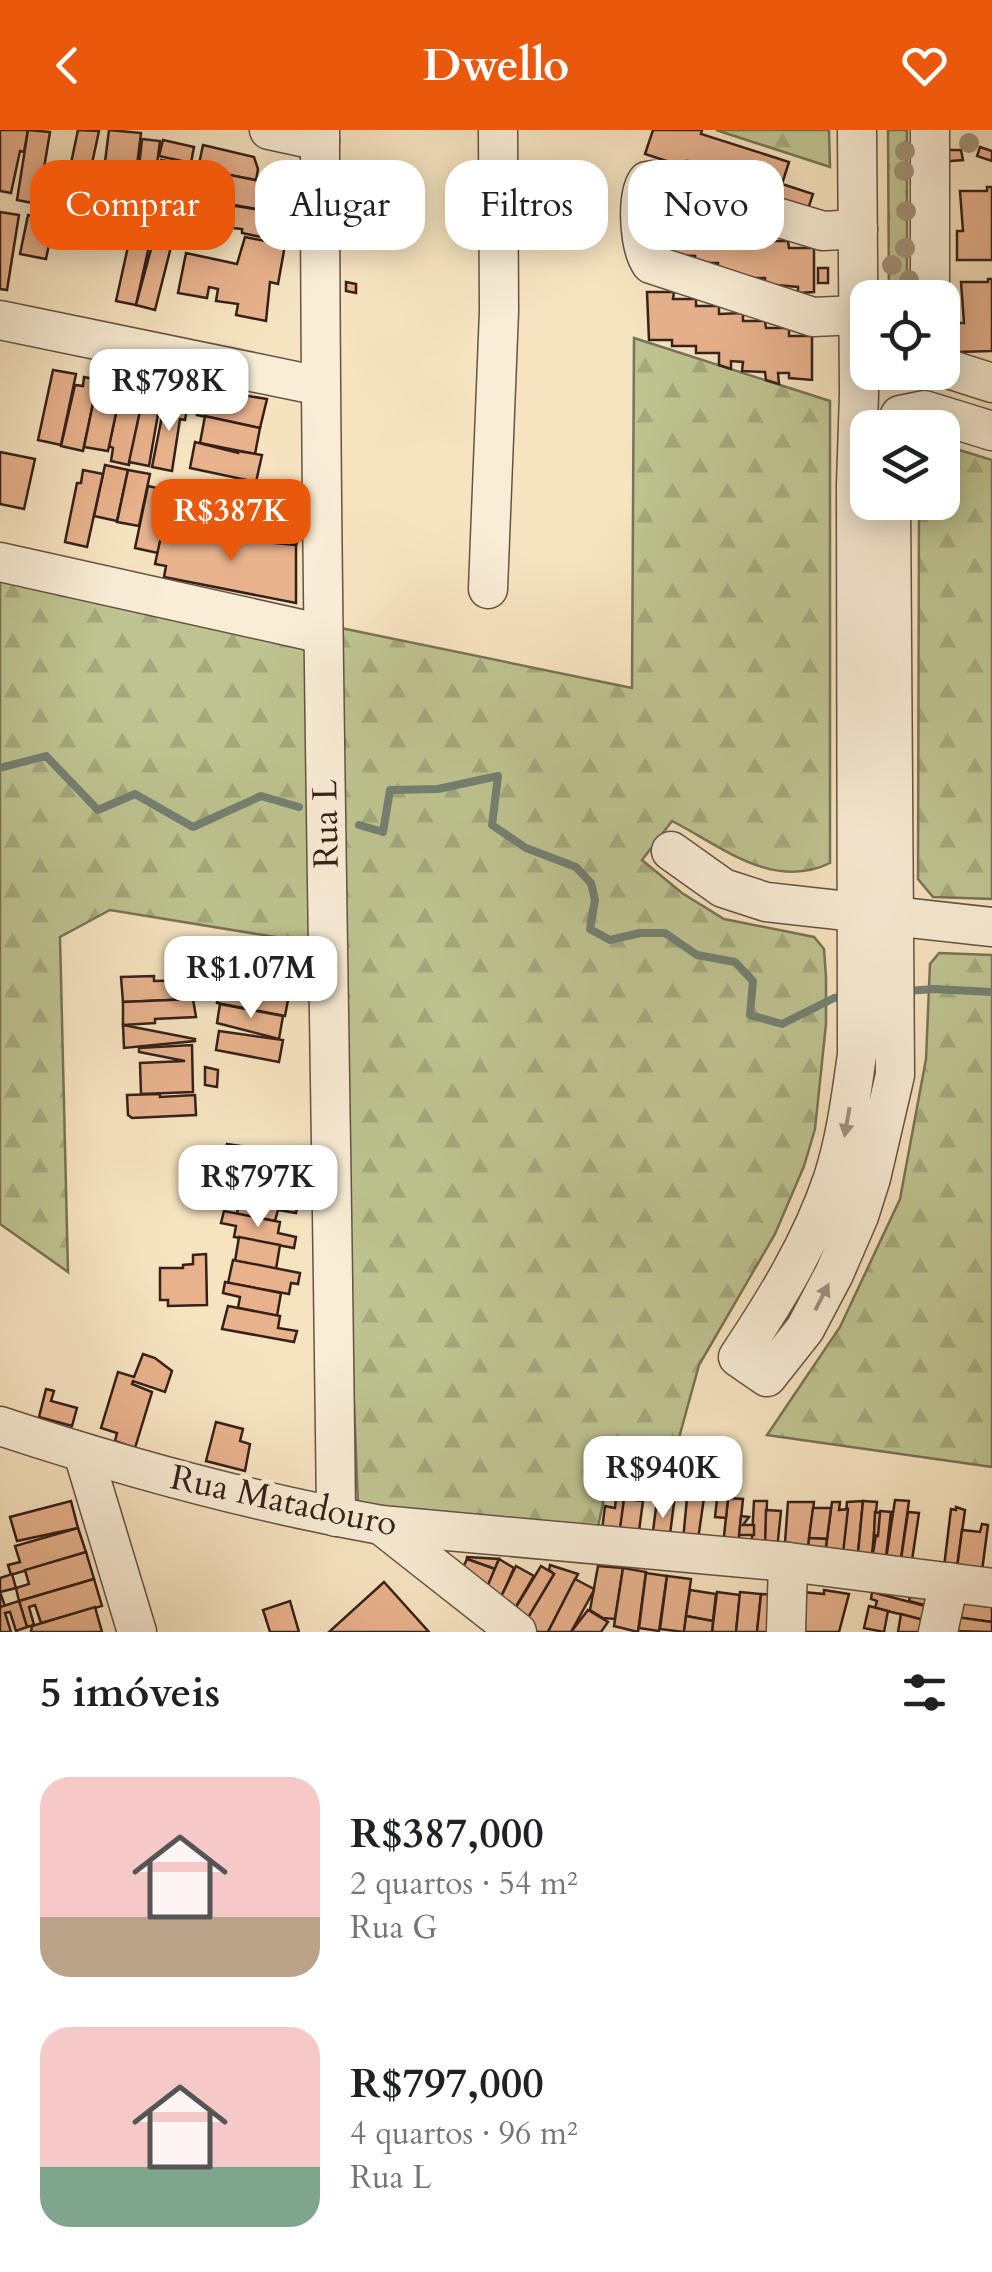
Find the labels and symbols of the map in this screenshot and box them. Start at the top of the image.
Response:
pin: R$798K [88,349,250,434]
pin: R$387K [150,479,312,564]
street label: Rua L [301,778,351,869]
pin: R$1.07M [159,936,343,1021]
one-way arrow [839,1106,854,1138]
pin: R$797K [177,1145,339,1230]
one-way arrow [813,1282,830,1311]
pin: R$940K [582,1436,744,1521]
street label: Rua Matadouro [166,1454,402,1548]

